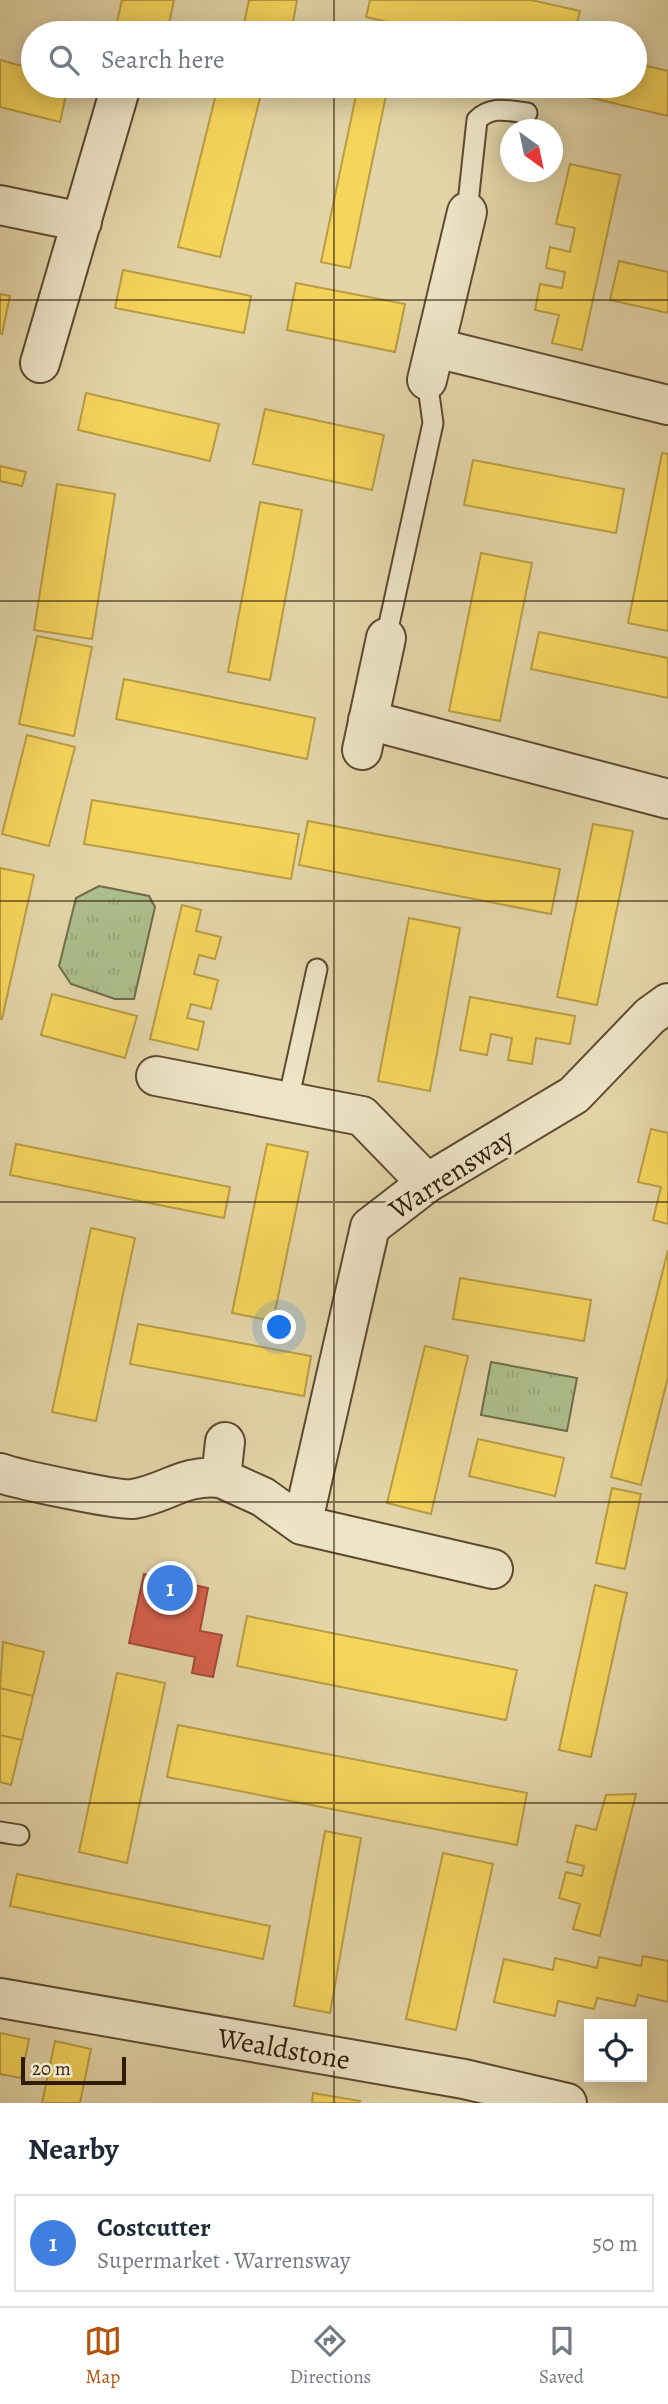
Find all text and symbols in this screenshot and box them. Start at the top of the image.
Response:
search box [21,21,647,98]
icon: search [45,41,83,79]
text: Search here [101,42,225,77]
north arrow [500,119,563,182]
street label: Warrensway [381,1119,522,1229]
your location [262,1310,296,1344]
pin: 1 [147,1562,193,1614]
street label: Wealdstone [214,2018,353,2079]
map controls [584,2019,647,2082]
button: locate [584,2019,647,2082]
scale bar [21,2054,126,2086]
text: 20 m [32,2056,71,2082]
text: Nearby [28,2129,119,2169]
text: Costcutter [97,2210,211,2245]
text: 1 [49,2228,57,2259]
text: 50 m [592,2228,638,2259]
text: Supermarket · Warrensway [97,2245,350,2276]
tab: Map [84,2322,122,2390]
tab: Directions [290,2322,371,2390]
tab: Saved [539,2322,584,2390]

